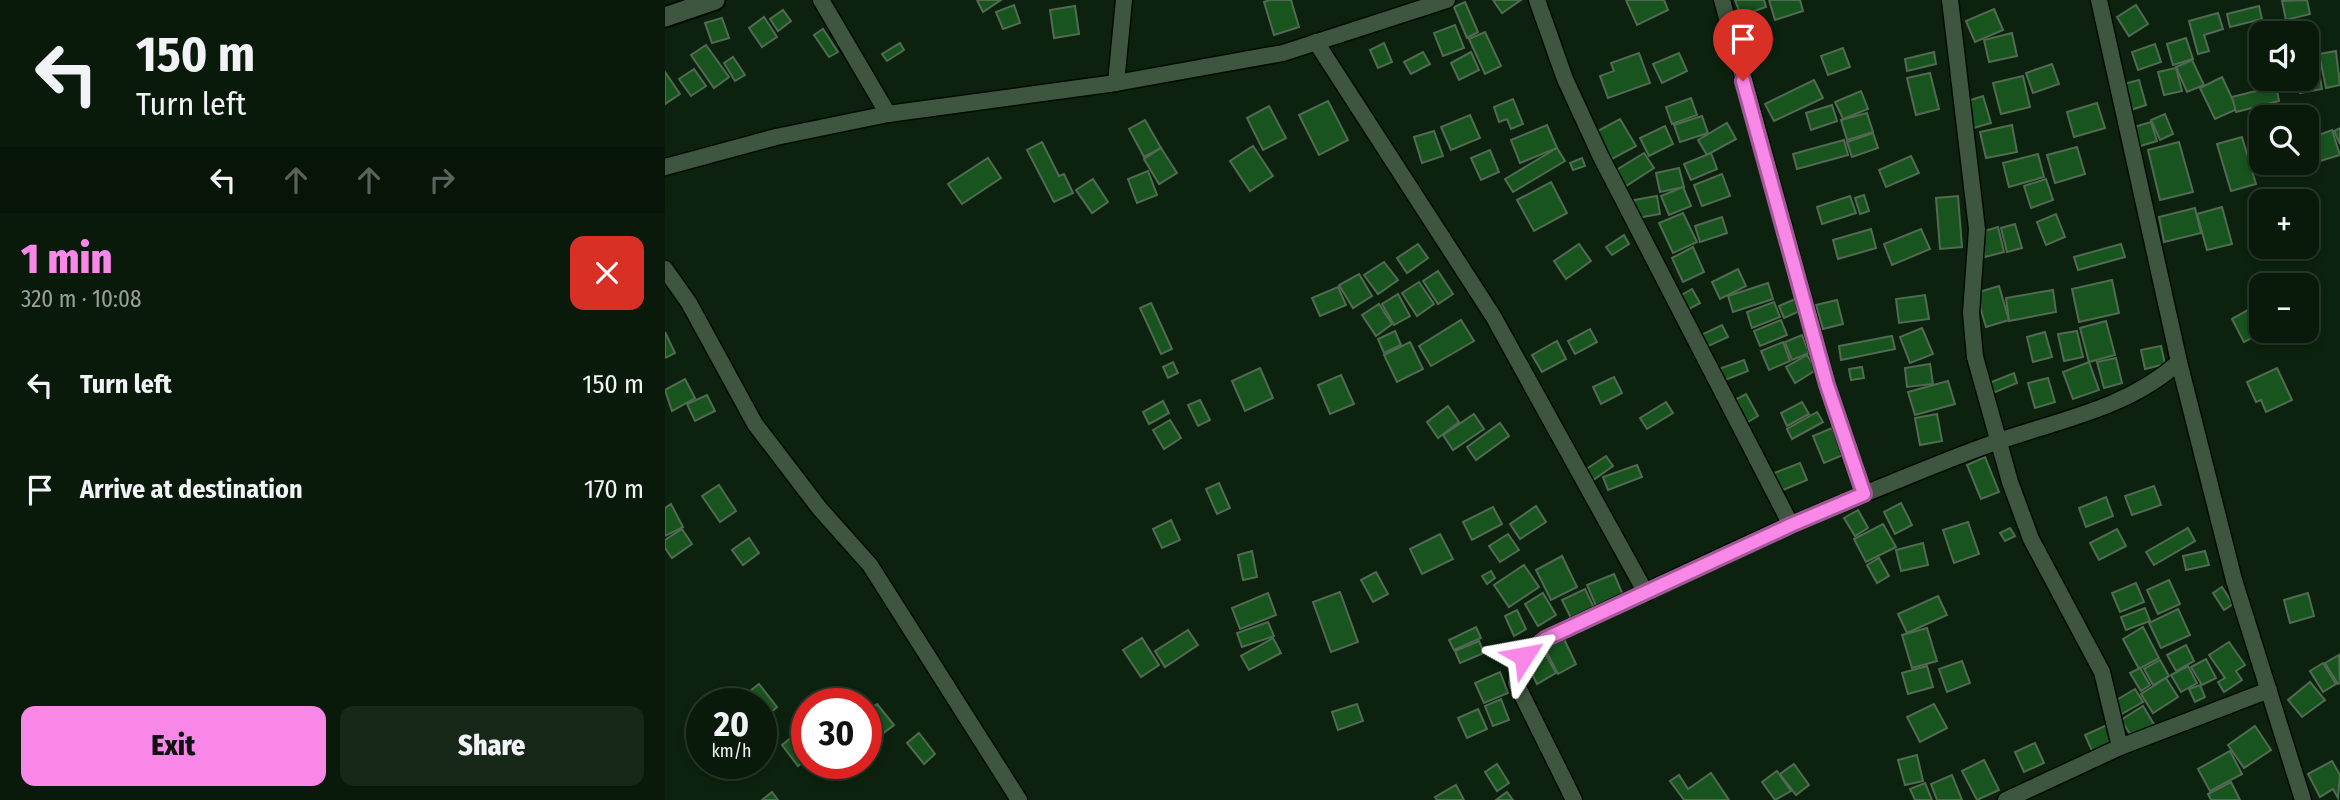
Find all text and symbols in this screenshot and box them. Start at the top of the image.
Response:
pin [1713,9,1773,81]
icon: arrive [1724,20,1762,58]
map controls [2249,21,2319,343]
button: sound [2249,21,2319,91]
text: 150 m [136,25,255,84]
icon: left [21,28,112,119]
text: Turn left [136,85,246,123]
button: search [2249,105,2319,175]
icon: left [204,161,242,199]
icon: ahead [277,161,315,199]
icon: ahead [350,161,388,199]
icon: right [423,161,461,199]
button: + [2249,189,2319,259]
text: 1 min [21,234,112,284]
button: close [570,236,644,310]
button: − [2249,273,2319,343]
text: 320 m · 10:08 [21,285,141,313]
icon: left [21,366,59,404]
text: Turn left [80,369,172,400]
text: 150 m [582,369,644,400]
icon: arrive [21,471,59,509]
text: Arrive at destination [80,474,303,505]
text: 170 m [584,474,644,505]
position arrow [1487,619,1561,693]
speed limit sign: 30 [791,688,882,779]
text: 20 [714,703,749,745]
button: Exit [21,706,326,786]
button: Share [340,706,644,786]
text: km/h [711,740,752,762]

